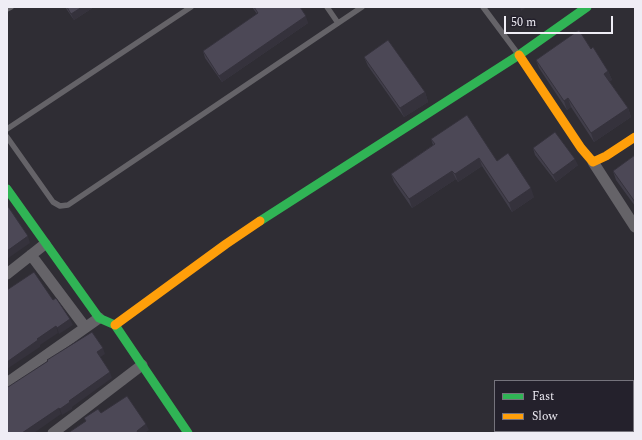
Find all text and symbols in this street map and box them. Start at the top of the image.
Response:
scale bar [506,8,615,34]
text: 50 m [511,13,536,32]
legend [494,380,634,432]
text: Fast [532,387,554,406]
text: Slow [532,407,557,426]

